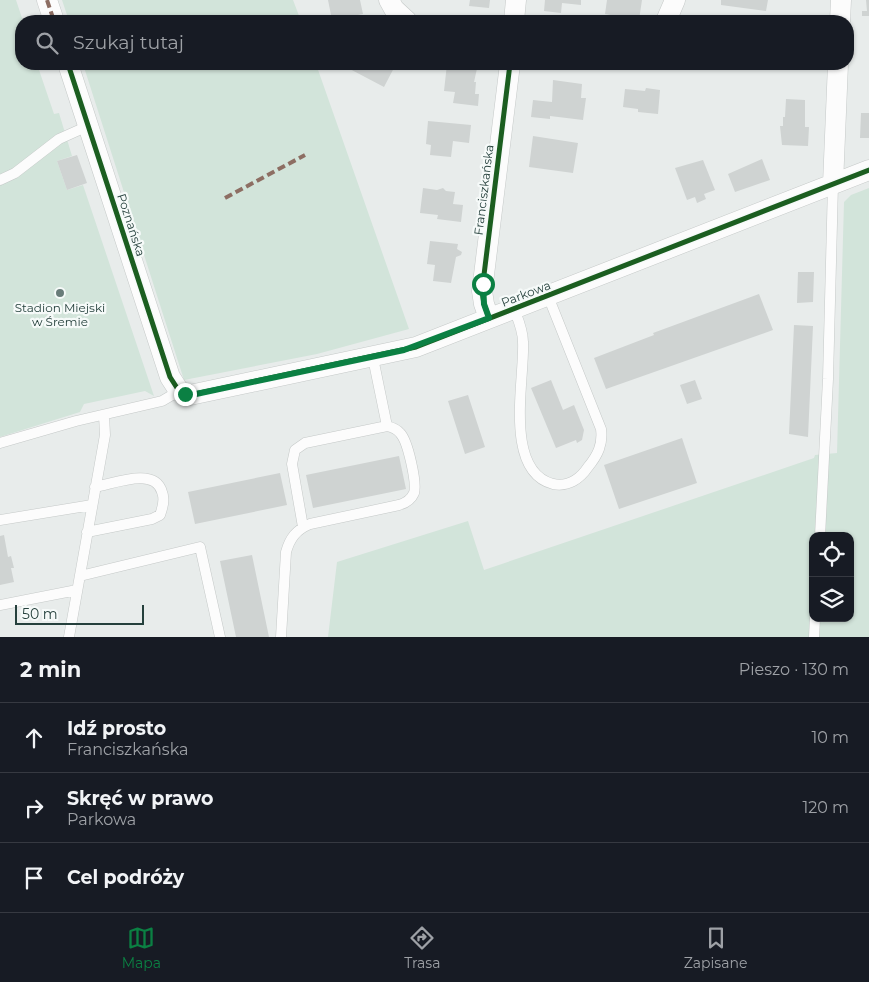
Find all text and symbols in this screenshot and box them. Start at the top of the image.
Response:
search box [15,15,854,70]
icon: search [33,29,61,57]
text: Szukaj tutaj [73,31,184,54]
street label: Franciszkańska [471,144,497,236]
street label: Poznańska [114,191,149,258]
route start [472,273,495,296]
street label: Parkowa [499,277,553,310]
marker: Stadion Miejski w Śremie [54,287,66,299]
place label: Stadion Miejski w Śremie [15,300,105,329]
route end [174,383,197,406]
map controls [809,532,854,622]
button: locate [809,532,854,577]
button: layers [809,577,854,622]
scale bar [15,602,144,625]
text: 50 m [22,605,58,623]
text: 2 min [20,657,81,682]
text: Pieszo · 130 m [739,660,849,679]
text: Idź prosto [67,717,166,740]
icon: ahead [20,724,48,752]
text: 10 m [811,728,849,747]
text: Franciszkańska [67,740,188,759]
text: Skręć w prawo [67,787,213,810]
icon: right [20,794,48,822]
text: 120 m [802,798,849,817]
text: Parkowa [67,810,136,829]
icon: arrive [20,864,48,892]
text: Cel podróży [67,866,184,889]
tab: Mapa [122,924,161,972]
tab: Trasa [404,924,440,972]
tab: Zapisane [684,924,747,972]

